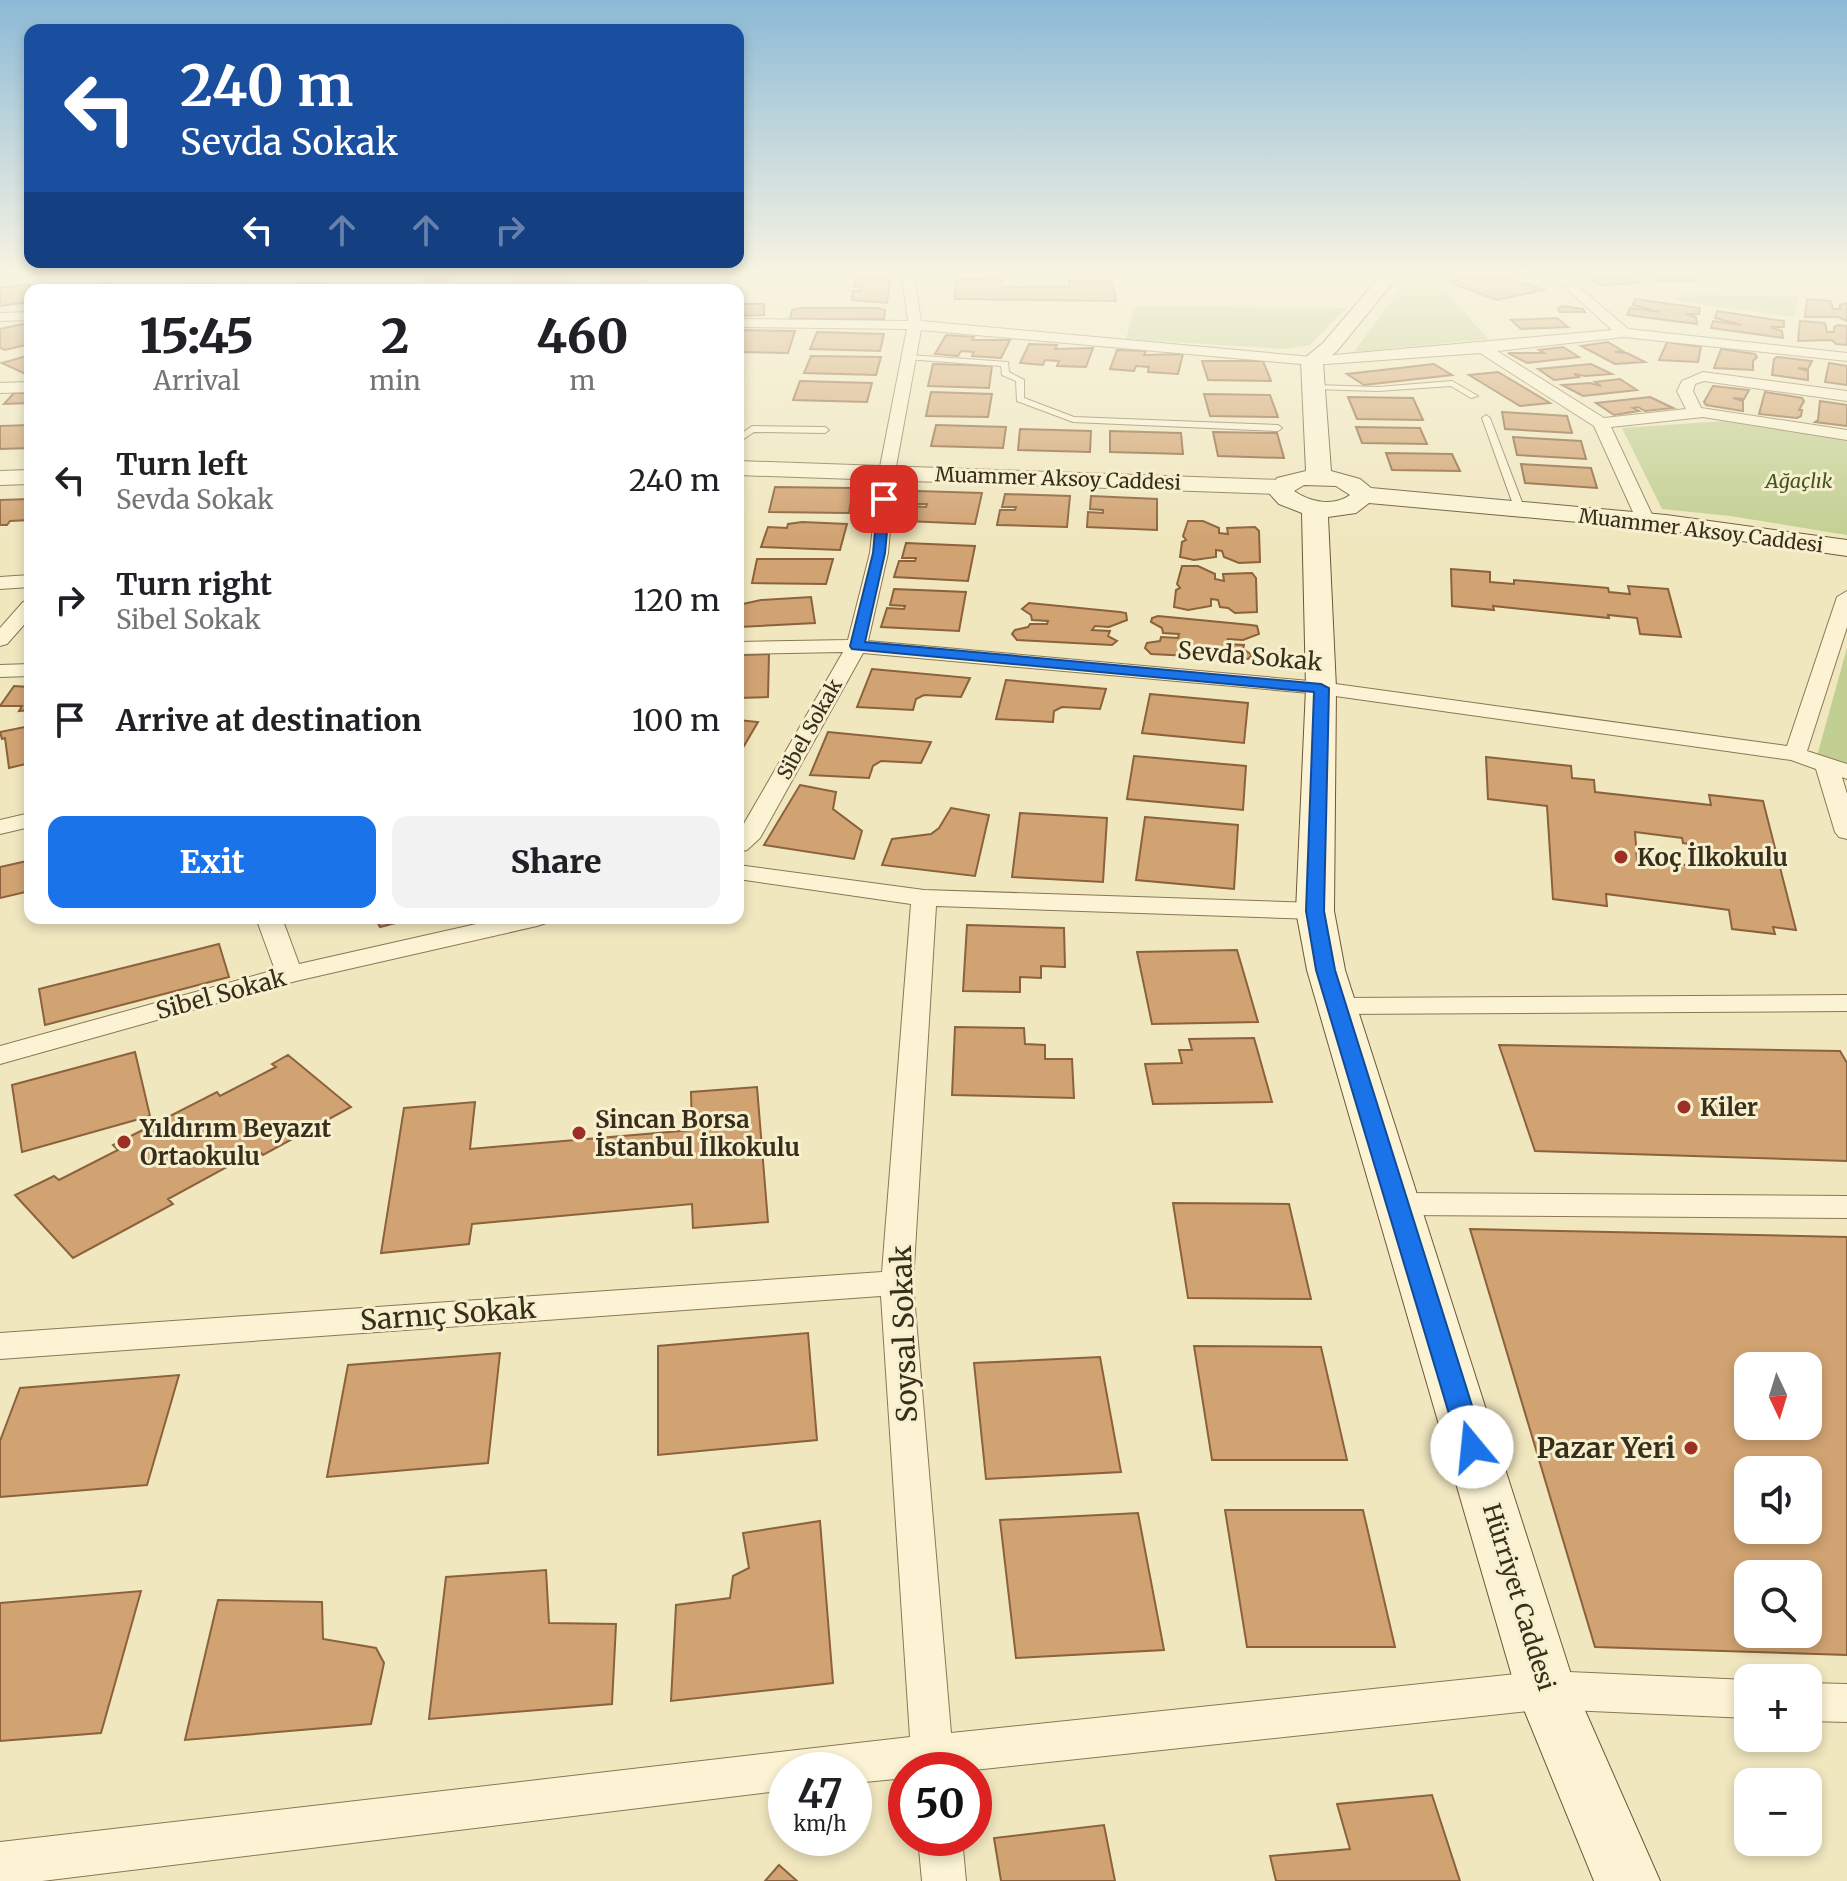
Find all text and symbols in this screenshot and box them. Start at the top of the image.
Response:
text: 240 m [180,51,353,121]
icon: left [48,56,152,160]
text: Sevda Sokak [180,120,398,165]
icon: left [236,208,280,252]
icon: ahead [320,208,364,252]
icon: ahead [404,208,448,252]
icon: right [488,208,532,252]
text: 15:45 [140,306,254,366]
text: 2 [381,306,409,366]
text: 460 [536,306,628,366]
text: Arrival [153,364,240,397]
text: min [369,364,421,397]
text: m [569,364,595,397]
text: Turn left [116,445,248,483]
icon: left [48,458,92,502]
text: 240 m [629,461,720,499]
street label: Muammer Aksoy Caddesi [935,461,1181,495]
pin [850,465,918,533]
park label: Ağaçlık [1764,468,1833,493]
icon: arrive [862,477,906,521]
text: Sevda Sokak [116,483,273,516]
street label: Muammer Aksoy Caddesi [1577,503,1825,557]
text: Turn right [116,565,272,603]
icon: right [48,578,92,622]
text: 120 m [633,581,720,619]
text: Sibel Sokak [116,603,261,636]
street label: Sevda Sokak [1176,634,1325,678]
street label: Sibel Sokak [771,674,847,784]
icon: arrive [48,698,92,742]
text: Arrive at destination [116,701,422,739]
text: 100 m [632,701,720,739]
button: Exit [48,816,376,908]
button: Share [392,816,720,908]
place label: Koç İlkokulu [1637,842,1788,873]
marker: Koç İlkokulu [1612,848,1630,866]
street label: Sibel Sokak [152,962,290,1026]
place label: Kiler [1700,1092,1758,1123]
marker: Kiler [1675,1098,1693,1116]
place label: Sincan Borsa İstanbul İlkokulu [595,1104,800,1163]
place label: Yıldırım Beyazıt Ortaokulu [139,1113,331,1172]
marker: Sincan Borsa İstanbul İlkokulu [570,1124,588,1142]
marker: Yıldırım Beyazıt Ortaokulu [115,1133,133,1151]
street label: Soysal Sokak [883,1244,925,1423]
street label: Sarnıç Sokak [359,1290,538,1338]
north arrow [1734,1352,1822,1440]
map controls [1734,1352,1822,1856]
position arrow [1430,1405,1514,1489]
place label: Pazar Yeri [1536,1430,1675,1466]
marker: Pazar Yeri [1682,1439,1700,1457]
button: sound [1734,1456,1822,1544]
street label: Hürriyet Caddesi [1476,1500,1562,1695]
button: search [1734,1560,1822,1648]
button: + [1734,1664,1822,1752]
speed limit sign: 50 [888,1752,992,1856]
button: − [1734,1768,1822,1856]
text: 47 [797,1769,843,1819]
text: km/h [794,1811,846,1836]

